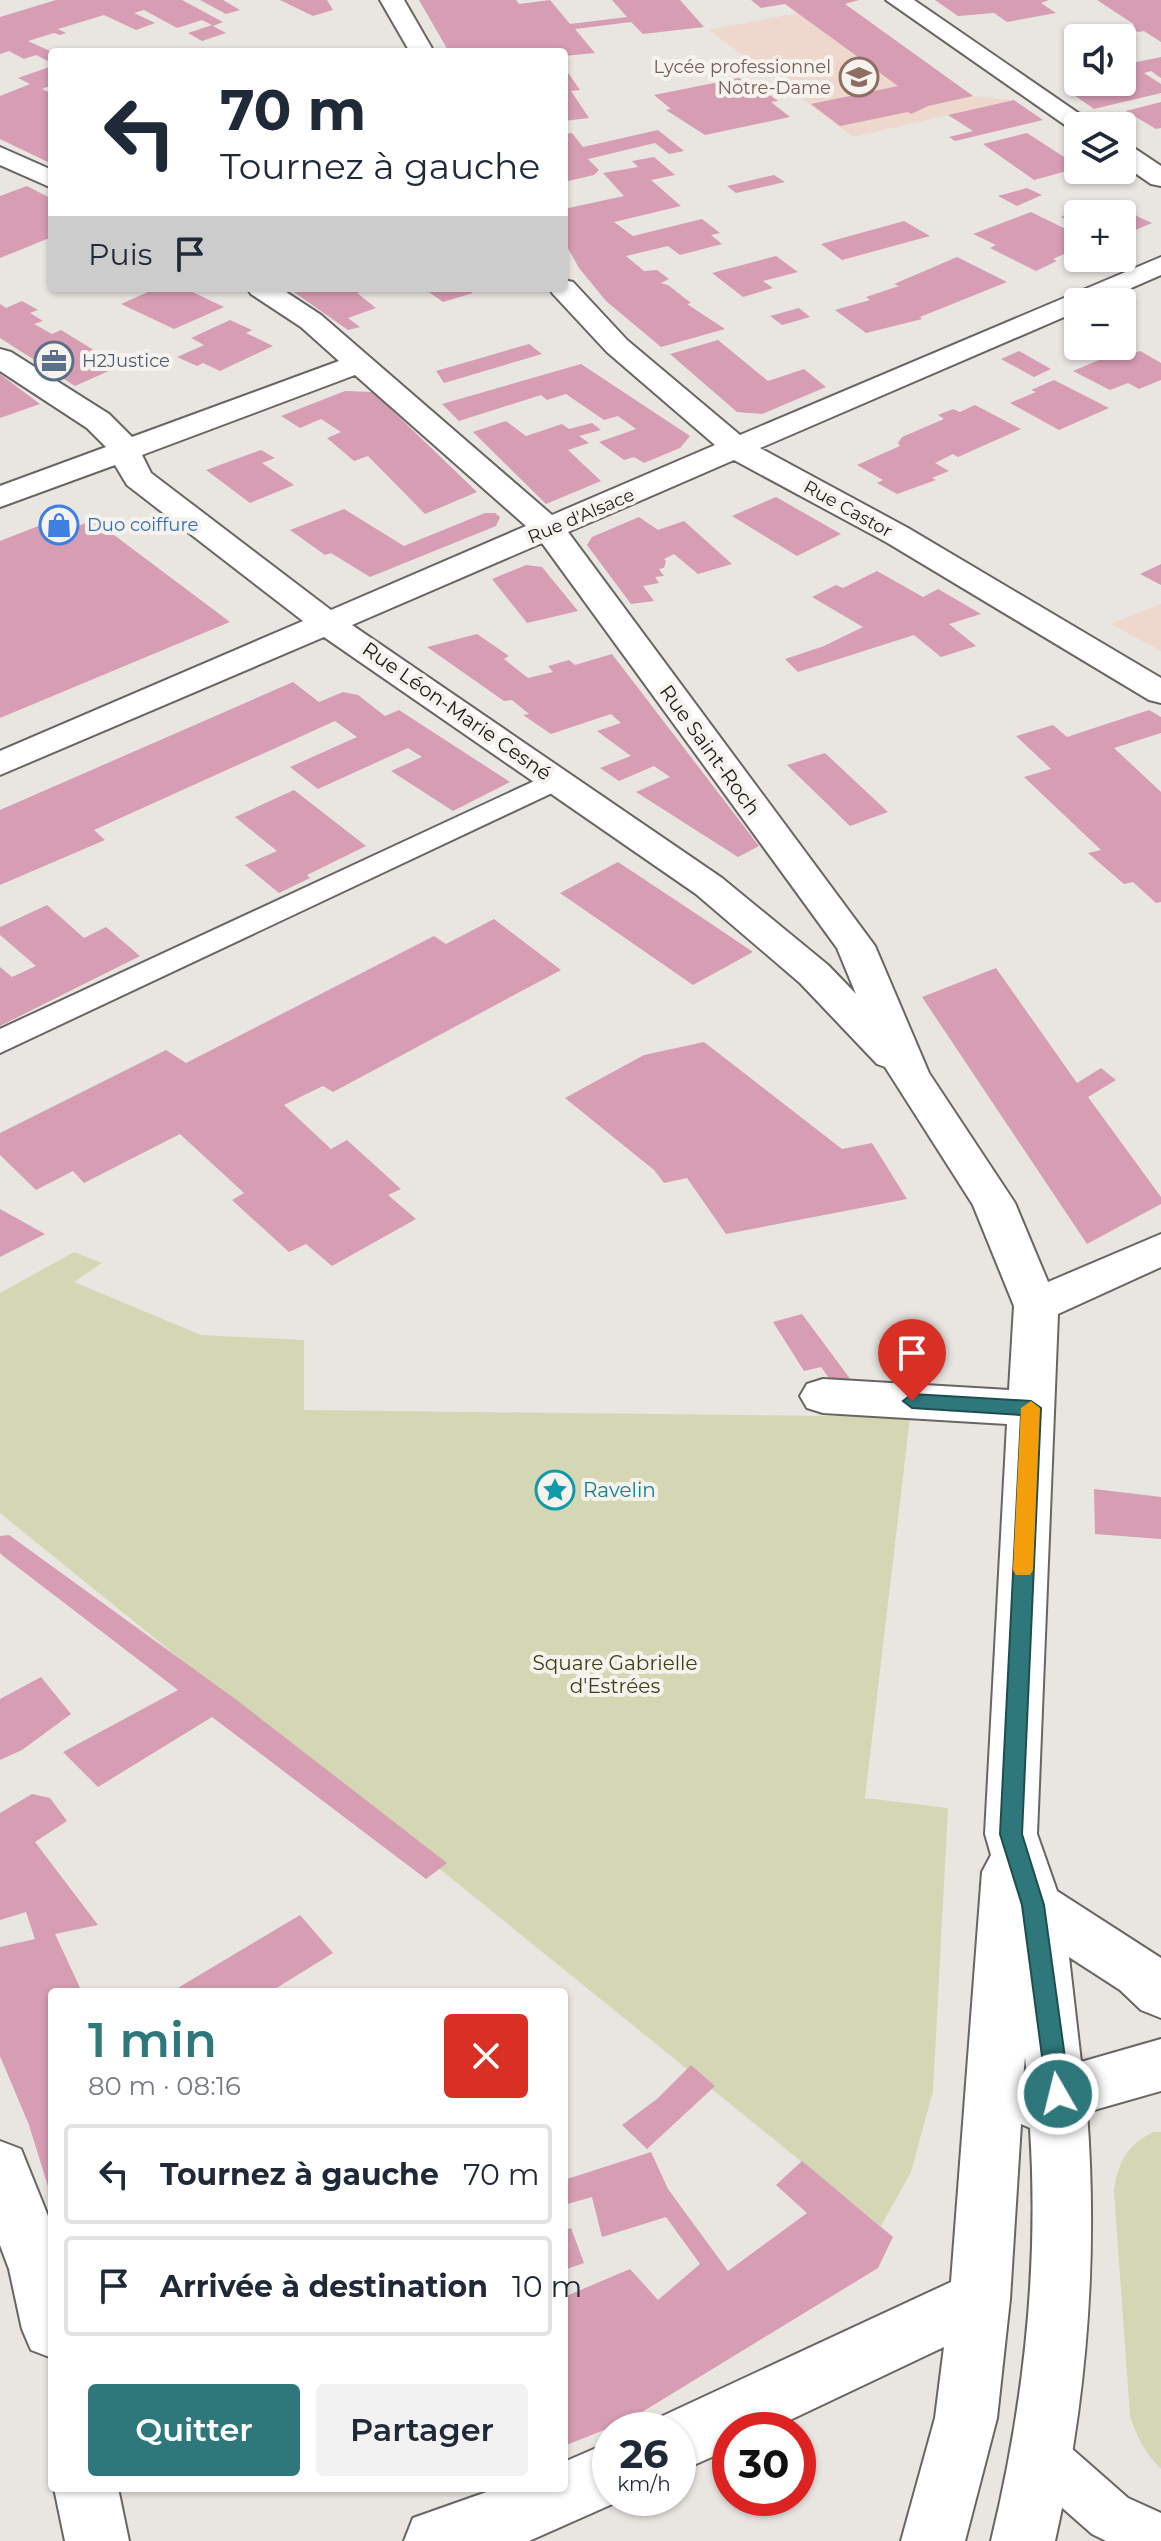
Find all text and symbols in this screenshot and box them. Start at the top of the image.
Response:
map controls [1064,24,1136,360]
button: sound [1064,24,1136,96]
place label: Lycée professionnel Notre-Dame [653,56,831,99]
school or university icon: Lycée professionnel Notre-Dame [838,56,880,98]
text: 70 m [220,76,366,144]
icon: left [88,80,192,184]
button: layers [1064,112,1136,184]
text: Tournez à gauche [220,144,540,188]
button: + [1064,200,1136,272]
icon: arrive [168,232,212,276]
text: Puis [88,236,152,273]
button: − [1064,288,1136,360]
office icon: H2Justice [33,340,75,382]
place label: H2Justice [82,350,170,372]
street label: Rue Castor [800,476,896,542]
street label: Rue d'Alsace [524,484,638,548]
shop icon: Duo coiffure [38,504,80,546]
place label: Duo coiffure [87,514,198,536]
street label: Rue Léon-Marie Cesné [358,637,556,785]
street label: Rue Saint-Roch [655,680,765,820]
pin [878,1319,946,1401]
icon: arrive [890,1331,934,1375]
place icon: Ravelin [534,1469,576,1511]
place label: Ravelin [583,1478,656,1502]
park label: Square Gabrielle d'Estrées [532,1651,698,1698]
text: 1 min [88,2011,217,2069]
button: close [444,2014,528,2098]
position arrow [1016,2052,1100,2136]
text: 80 m · 08:16 [88,2070,241,2102]
icon: left [92,2152,136,2196]
text: Tournez à gauche [160,2156,439,2193]
text: 70 m [463,2156,540,2193]
icon: arrive [92,2264,136,2308]
text: Arrivée à destination [160,2268,488,2305]
text: 10 m [512,2268,582,2305]
button: Quitter [88,2384,300,2476]
button: Partager [316,2384,528,2476]
speed limit sign: 30 [712,2412,816,2516]
text: 26 [619,2429,669,2478]
text: km/h [617,2472,671,2496]

